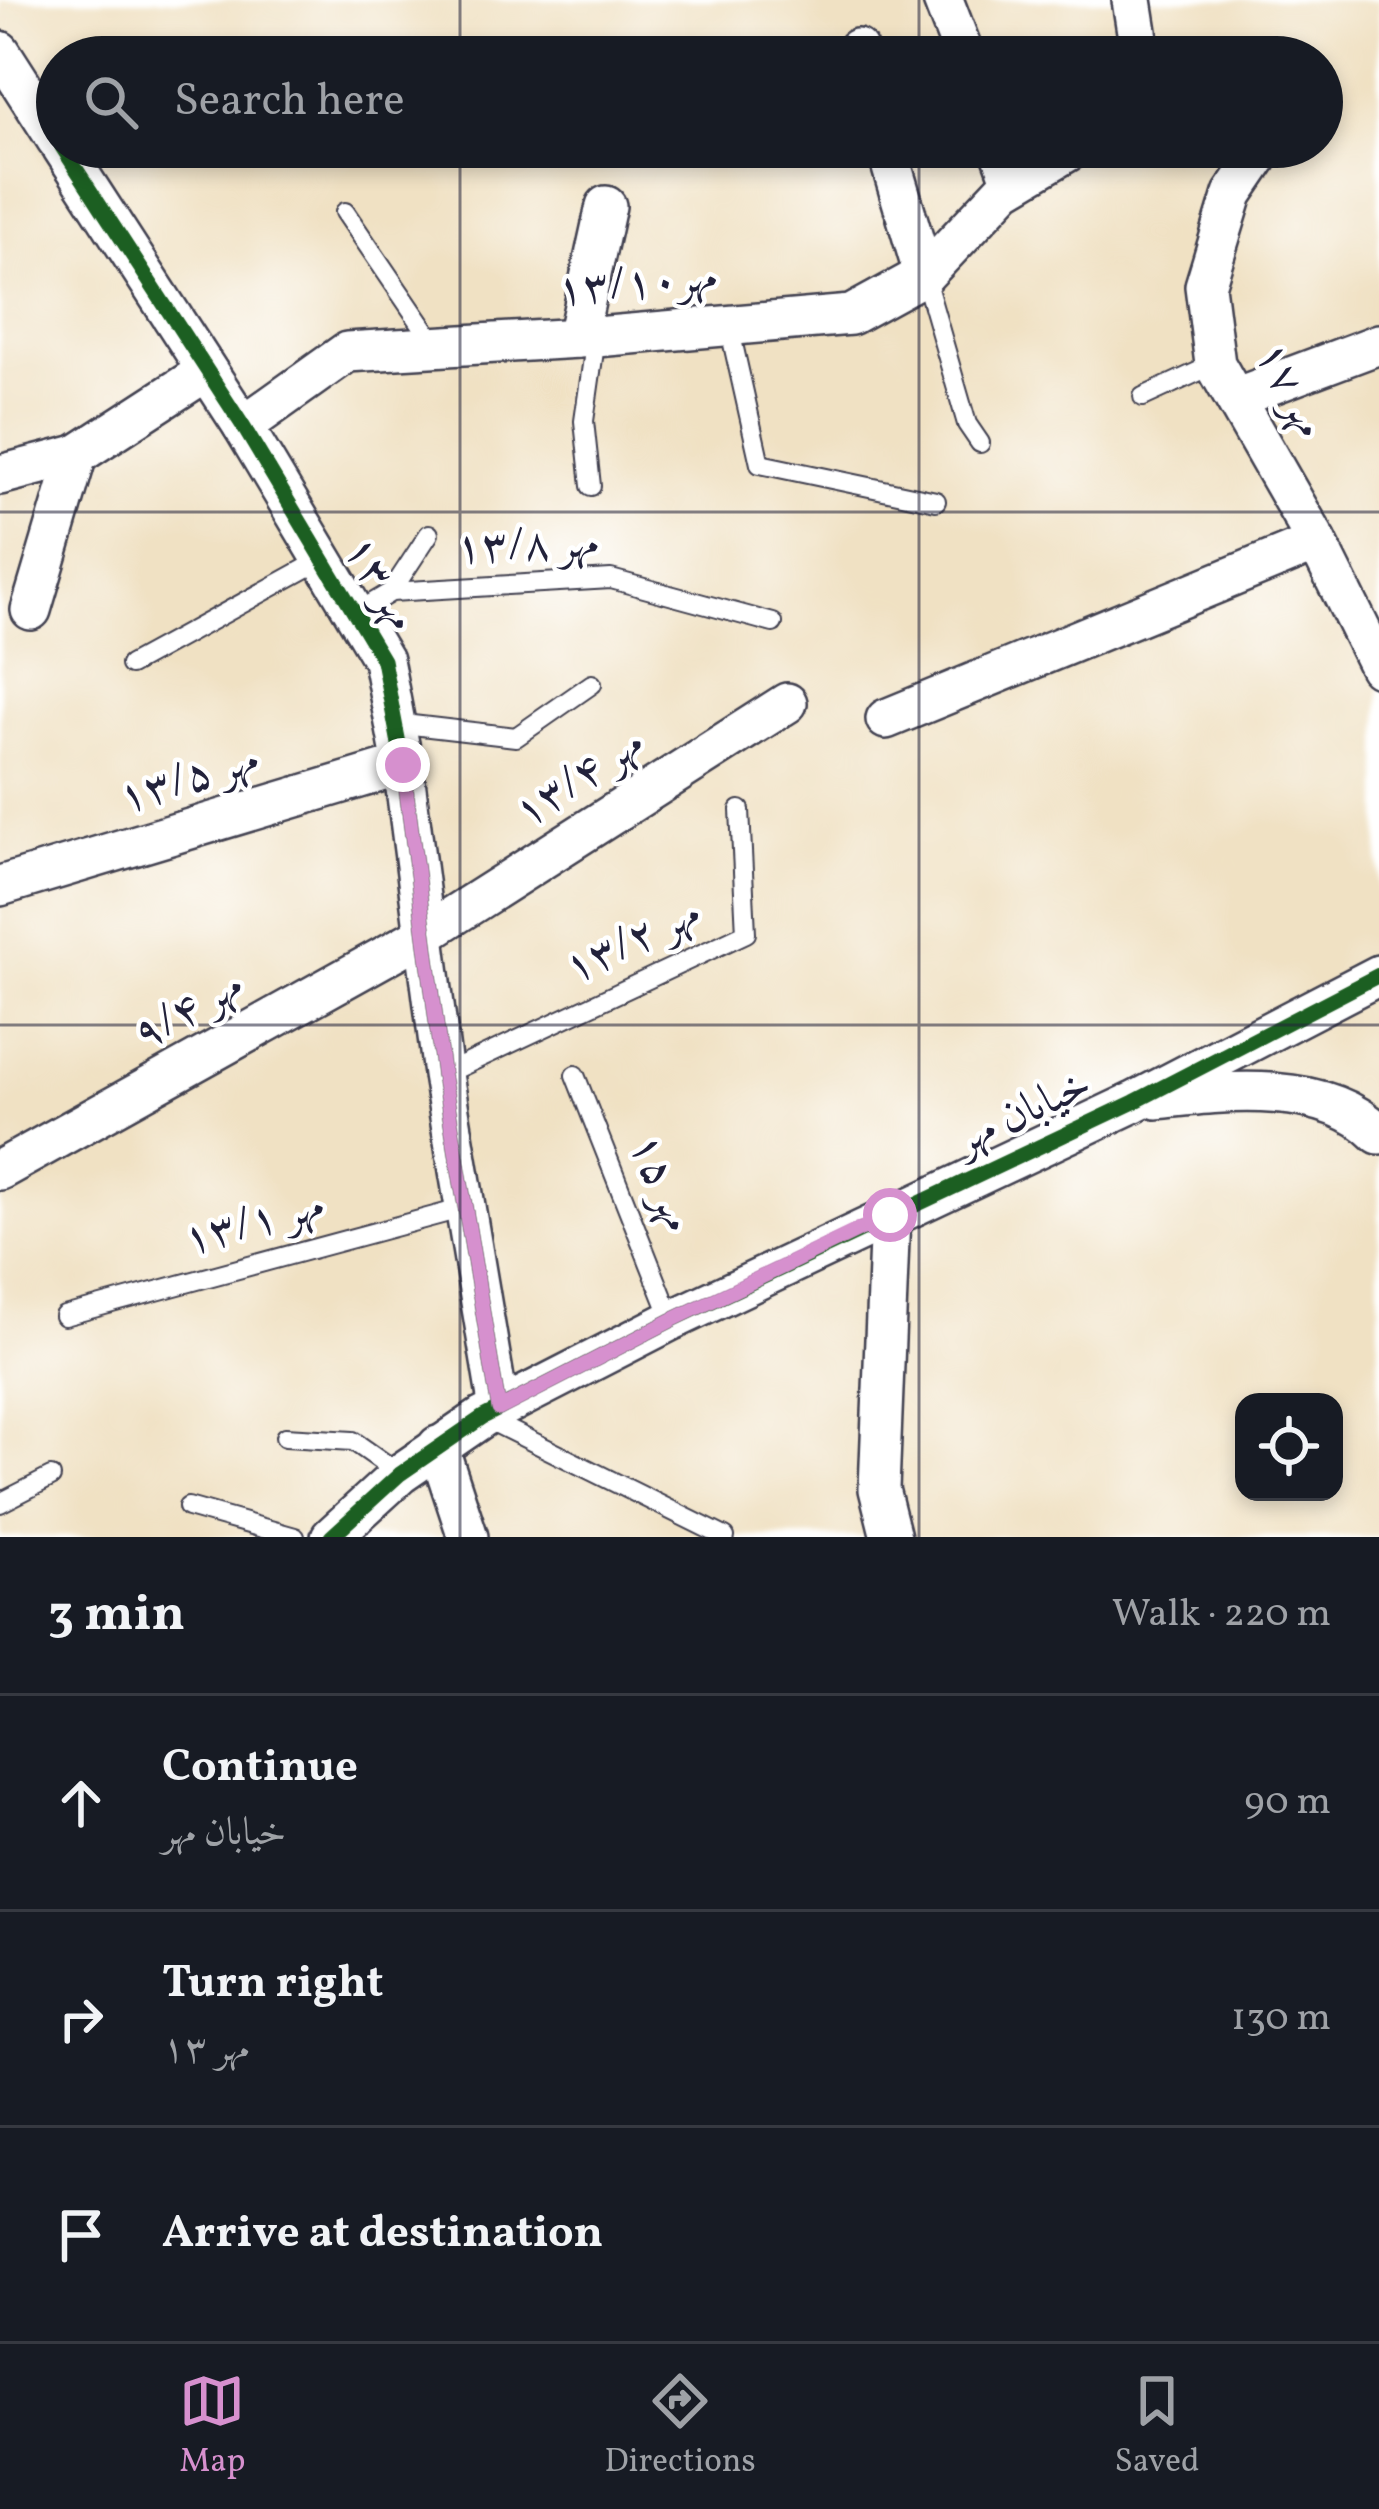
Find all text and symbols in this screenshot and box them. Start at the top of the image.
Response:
search box [36,36,1343,168]
icon: search [78,69,144,135]
text: Search here [174,71,405,134]
street label: مهر۱۳/۱۰ [554,247,720,323]
street label: مهر ۱۷ [1238,331,1340,449]
street label: مهر ۱۳/۸ [454,513,600,581]
street label: مهر ۱۳ [327,525,431,643]
street label: مهر ۱۳/۴ [503,713,657,845]
street label: مهر ۱۳/۵ [111,729,267,831]
route end [376,738,430,792]
street label: مهر ۱۳/۲ [555,883,711,1001]
street label: مهر ۹/۴ [122,955,256,1067]
street label: خیابان مهر [942,1054,1102,1174]
street label: مهر ۱۵ [612,1124,708,1242]
street label: مهر ۱۳/۱ [177,1175,331,1273]
route start [863,1188,917,1242]
map controls [1235,1393,1343,1501]
button: locate [1235,1393,1343,1501]
text: 3 min [48,1580,185,1651]
text: Walk · 220 m [1112,1588,1331,1642]
text: Continue [162,1737,358,1800]
icon: ahead [48,1770,114,1836]
text: 90 m [1244,1776,1331,1830]
text: خیابان مهر [162,1807,286,1861]
text: Turn right [162,1953,383,2016]
icon: right [48,1986,114,2052]
text: 130 m [1231,1992,1331,2046]
text: مهر ۱۳ [162,2023,249,2077]
icon: arrive [48,2202,114,2268]
text: Arrive at destination [162,2203,603,2266]
tab: Map [179,2368,246,2486]
tab: Directions [604,2368,756,2486]
tab: Saved [1115,2368,1200,2486]

